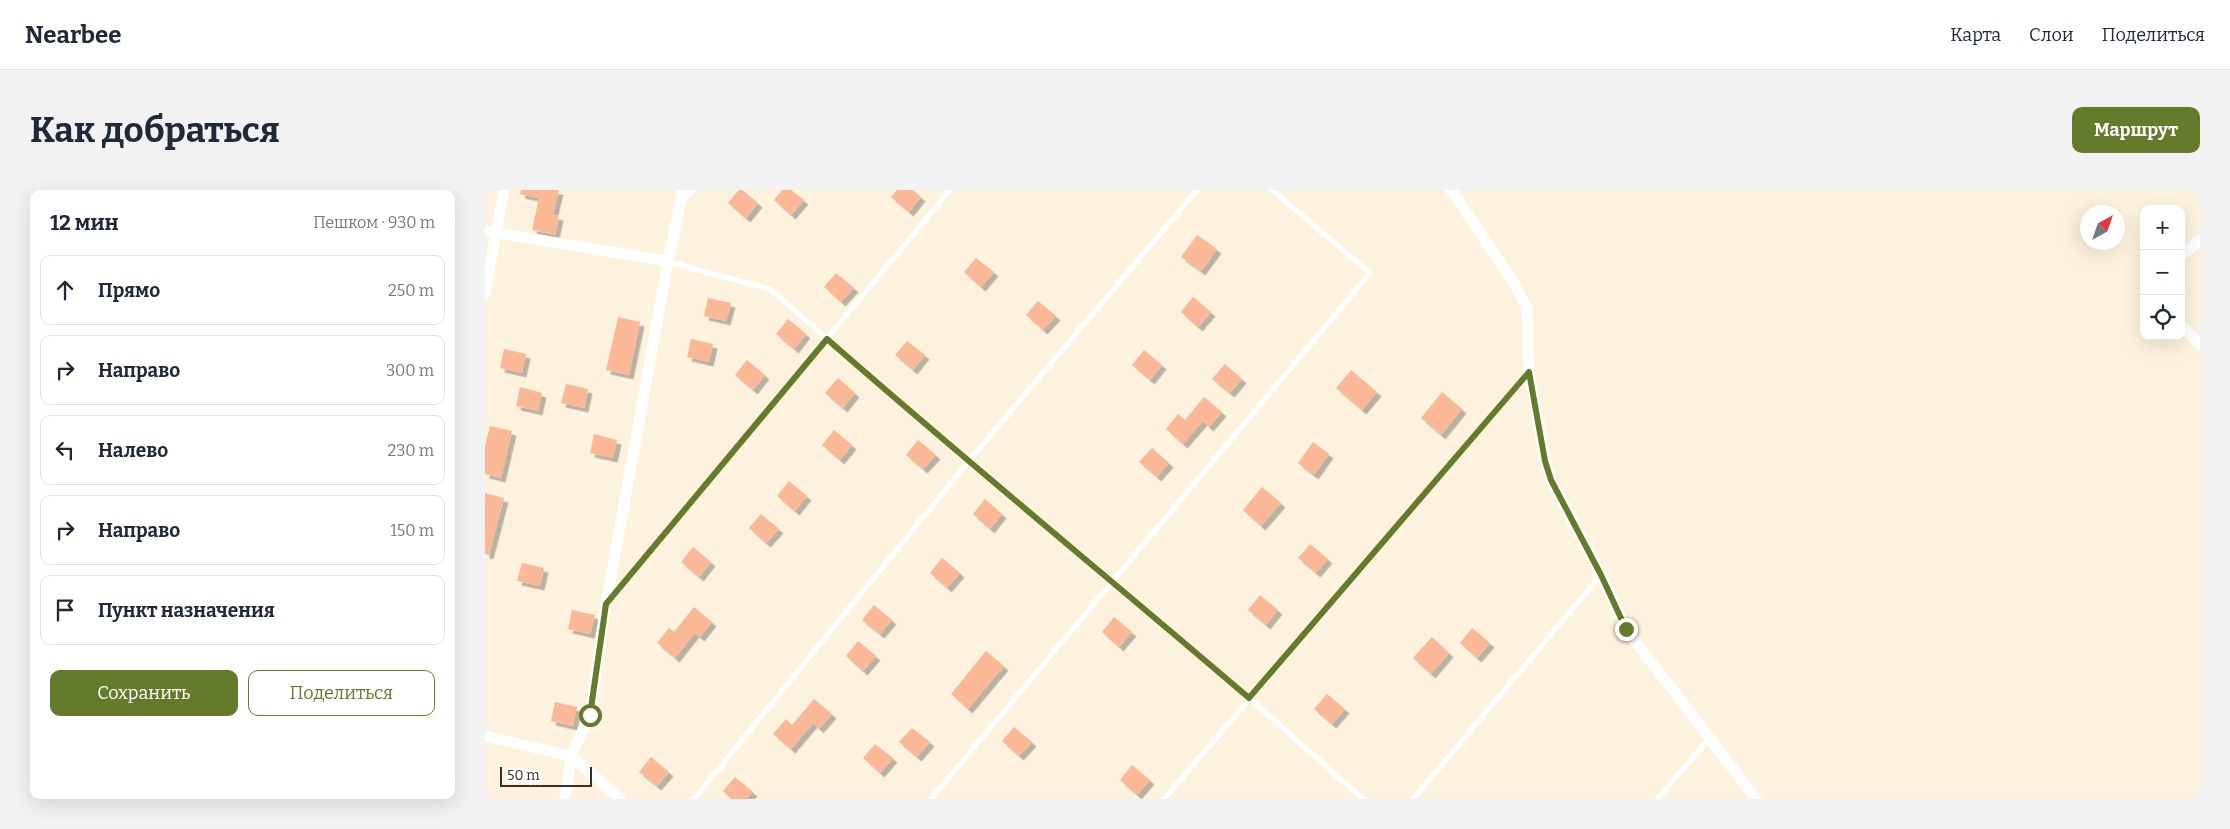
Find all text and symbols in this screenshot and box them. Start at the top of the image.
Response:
text: Nearbee [25,21,121,49]
text: Карта [1950,24,2001,46]
text: Слои [2029,24,2074,46]
text: Поделиться [2102,24,2205,46]
button: Маршрут [2072,107,2200,153]
text: Как добраться [30,109,280,151]
north arrow [2080,205,2125,250]
map controls [2140,205,2185,340]
button: + [2140,205,2185,250]
text: 12 мин [50,210,119,236]
text: Пешком · 930 m [313,213,435,232]
button: − [2140,250,2185,295]
icon: ahead [51,276,79,304]
text: Прямо [98,279,160,302]
text: 250 m [388,281,434,300]
button: locate [2140,295,2185,340]
icon: right [51,356,79,384]
text: Направо [98,359,180,382]
text: 300 m [386,361,434,380]
icon: left [51,436,79,464]
text: Налево [98,439,168,462]
text: 230 m [387,441,434,460]
icon: right [51,516,79,544]
text: Направо [98,519,180,542]
text: 150 m [390,521,434,540]
icon: arrive [51,596,79,624]
text: Пункт назначения [98,599,275,622]
route end [1615,618,1638,641]
button: Сохранить [50,670,238,716]
button: Поделиться [248,670,435,716]
route start [579,704,602,727]
scale bar [500,764,593,787]
text: 50 m [507,767,540,784]

